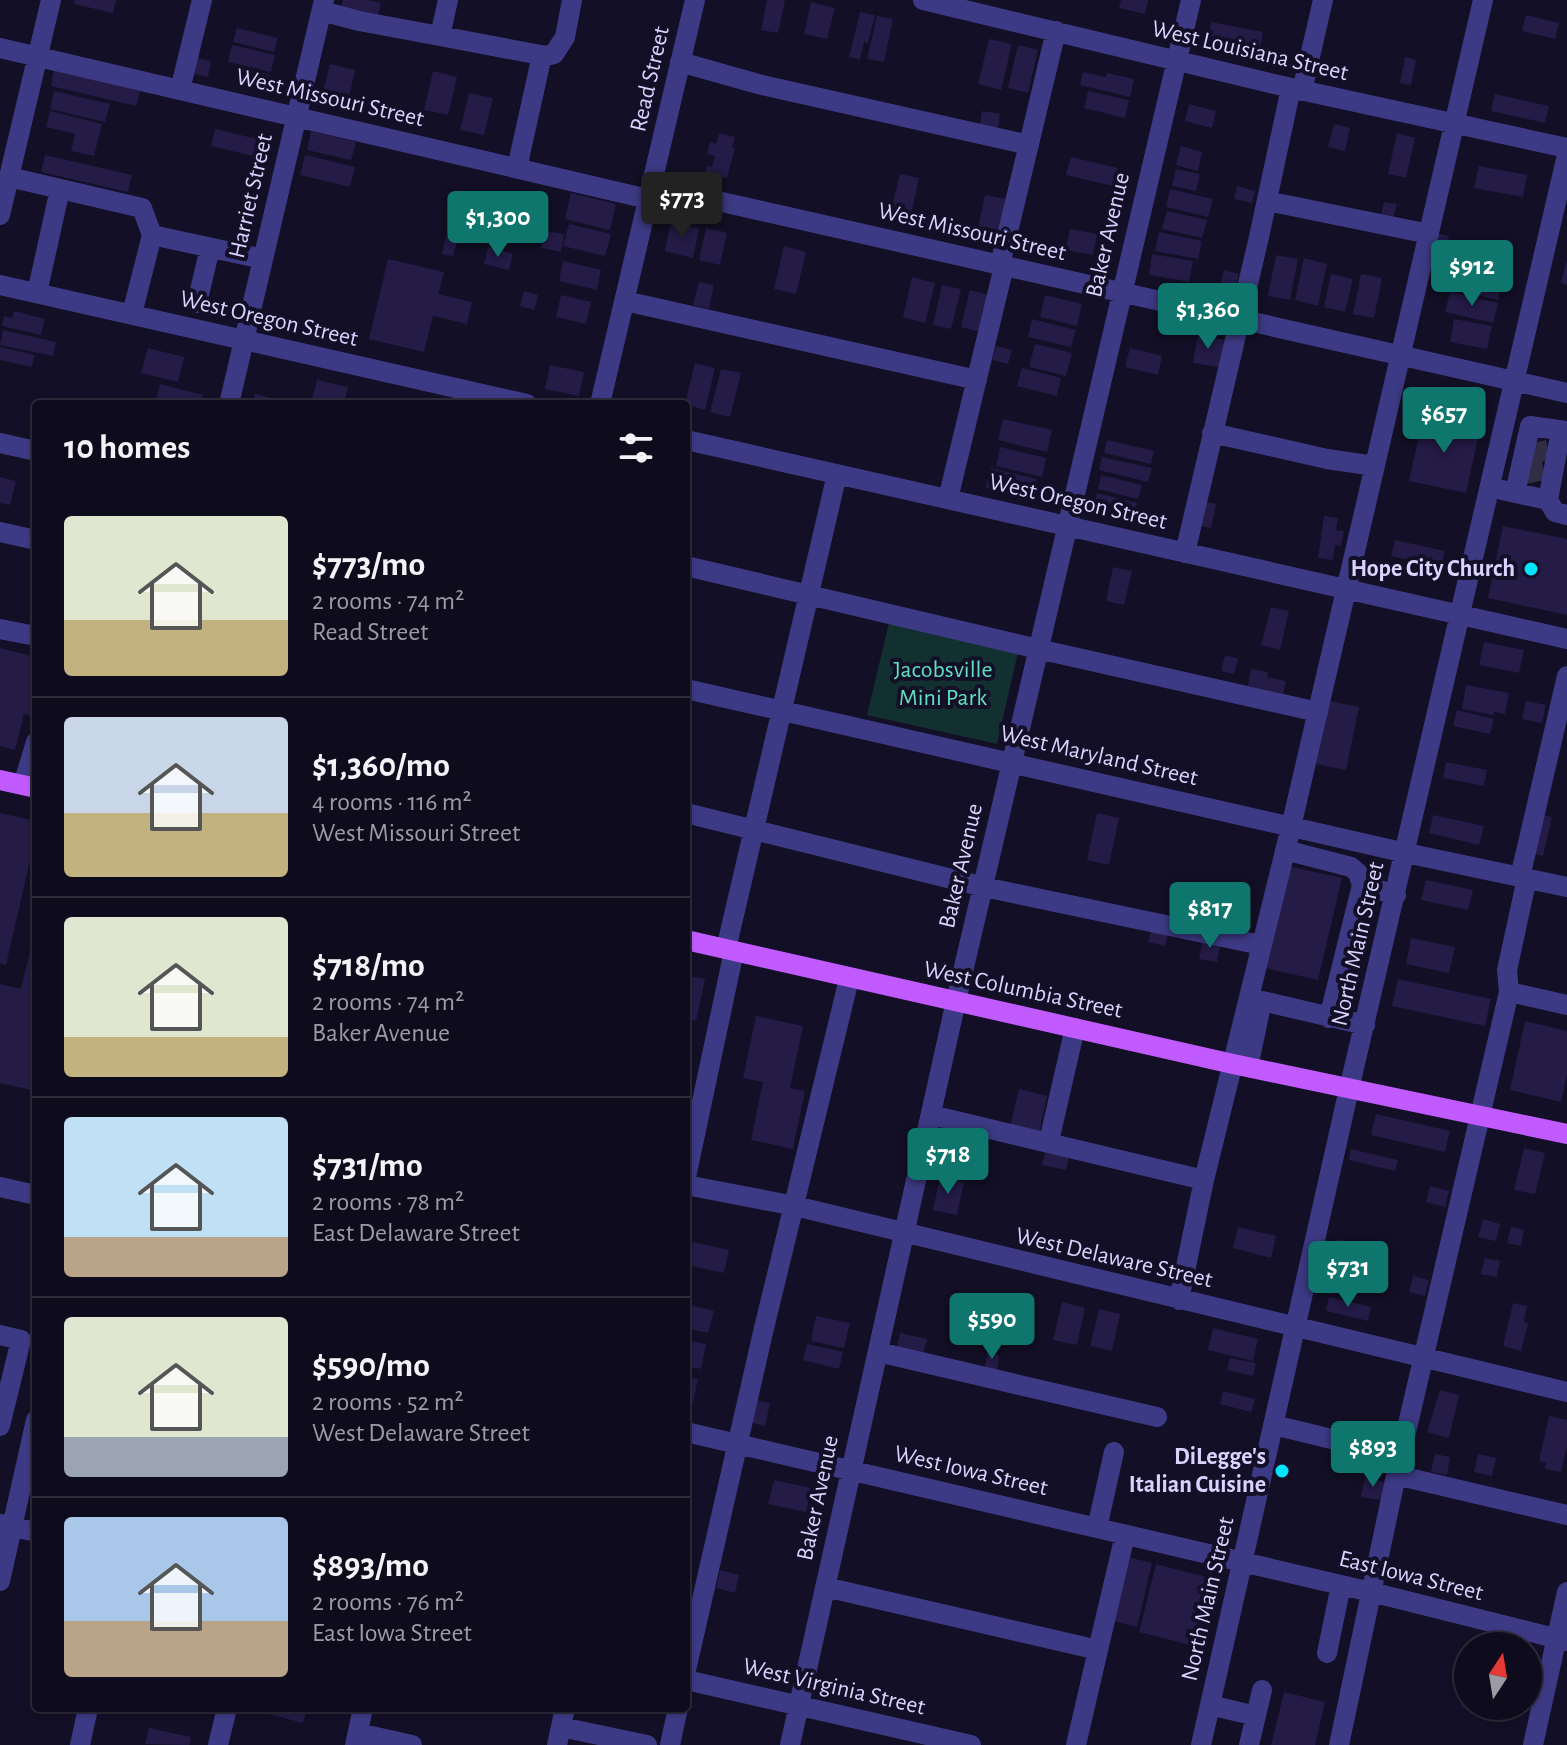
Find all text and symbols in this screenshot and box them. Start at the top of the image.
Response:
street label: West Louisiana Street [1149,17,1351,85]
street label: Read Street [626,24,674,134]
street label: West Missouri Street [234,65,427,131]
street label: Harriet Street [225,131,277,261]
street label: Baker Avenue [1082,170,1134,300]
pin: $773 [635,172,729,240]
text: $773 [659,185,705,211]
pin: $1,300 [433,191,563,259]
street label: West Missouri Street [876,199,1069,265]
text: $1,300 [465,204,531,230]
pin: $912 [1425,240,1519,308]
text: $912 [1449,253,1495,279]
pin: $1,360 [1143,283,1273,351]
street label: West Oregon Street [178,287,361,351]
text: $1,360 [1176,296,1240,322]
pin: $657 [1397,387,1491,455]
text: $657 [1421,400,1467,426]
icon: filters [614,426,658,470]
text: 10 homes [64,431,190,465]
street label: West Oregon Street [987,470,1170,534]
icon: home [128,548,224,644]
text: $773/mo [312,548,425,582]
place label: Hope City Church [1350,557,1515,581]
marker: Hope City Church [1522,560,1540,578]
text: 2 rooms · 74 m² [312,588,464,614]
text: Read Street [312,619,428,645]
park label: Jacobsville Mini Park [893,658,993,710]
street label: West Maryland Street [998,722,1200,790]
icon: home [128,749,224,845]
text: $1,360/mo [312,749,450,783]
text: 4 rooms · 116 m² [312,789,472,815]
street label: Baker Avenue [935,801,987,931]
text: West Missouri Street [312,820,520,846]
street label: North Main Street [1327,859,1389,1028]
pin: $817 [1163,882,1257,950]
text: $817 [1187,895,1233,921]
icon: home [128,949,224,1045]
text: $718/mo [312,949,425,983]
street label: West Columbia Street [921,957,1125,1023]
text: 2 rooms · 74 m² [312,989,464,1015]
text: Baker Avenue [312,1020,450,1046]
pin: $718 [901,1128,995,1196]
text: $718 [925,1141,971,1167]
icon: home [128,1149,224,1245]
text: $731/mo [312,1149,423,1183]
text: 2 rooms · 78 m² [312,1189,464,1215]
text: East Delaware Street [312,1220,520,1246]
street label: West Delaware Street [1013,1224,1215,1292]
pin: $731 [1301,1241,1395,1309]
text: $731 [1326,1254,1370,1280]
pin: $590 [945,1293,1039,1361]
text: $590 [967,1306,1017,1332]
icon: home [128,1349,224,1445]
text: $590/mo [312,1349,430,1383]
text: 2 rooms · 52 m² [312,1389,464,1415]
text: West Delaware Street [312,1420,530,1446]
pin: $893 [1326,1421,1420,1489]
street label: Baker Avenue [793,1433,843,1563]
text: $893 [1349,1434,1397,1460]
street label: West Iowa Street [892,1442,1050,1500]
place label: DiLegge's Italian Cuisine [1129,1445,1266,1497]
marker: DiLegge's Italian Cuisine [1273,1462,1291,1480]
street label: North Main Street [1177,1514,1239,1683]
street label: East Iowa Street [1337,1547,1486,1606]
icon: home [128,1549,224,1645]
text: $893/mo [312,1549,429,1583]
text: 2 rooms · 76 m² [312,1589,464,1615]
text: East Iowa Street [312,1620,472,1646]
north arrow [1454,1632,1542,1720]
map controls [1454,1632,1542,1720]
street label: West Virginia Street [741,1654,928,1720]

